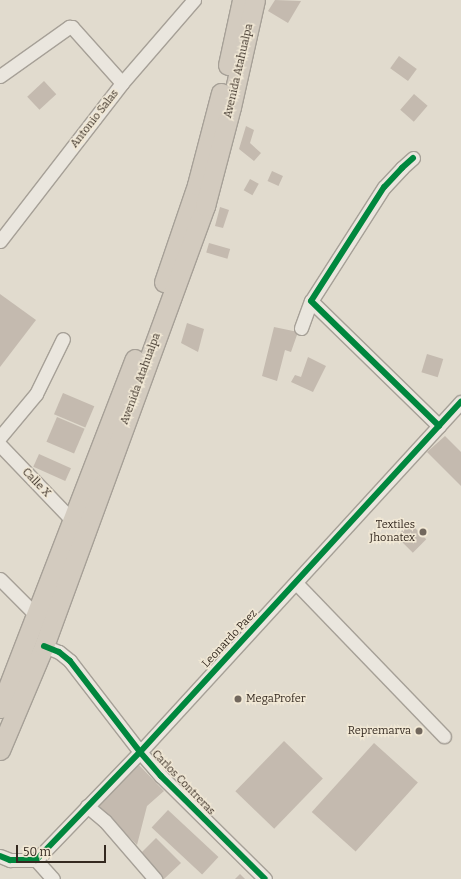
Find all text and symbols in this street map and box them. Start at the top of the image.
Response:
street label: Avenida Atahualpa [222,23,256,119]
street label: Antonio Salas [68,87,122,151]
street label: Avenida Atahualpa [118,331,164,427]
street label: Calle X [19,466,53,500]
place label: Textiles Jhonatex [370,519,415,545]
marker: Textiles Jhonatex [418,527,428,537]
street label: Leonardo Paez [200,607,260,671]
place label: MegaProfer [246,692,306,706]
marker: MegaProfer [233,694,243,704]
place label: Repremarva [348,724,411,738]
marker: Repremarva [414,726,424,736]
street label: Carlos Contreras [149,748,217,818]
scale bar [18,837,108,863]
text: 50 m [23,845,51,859]

